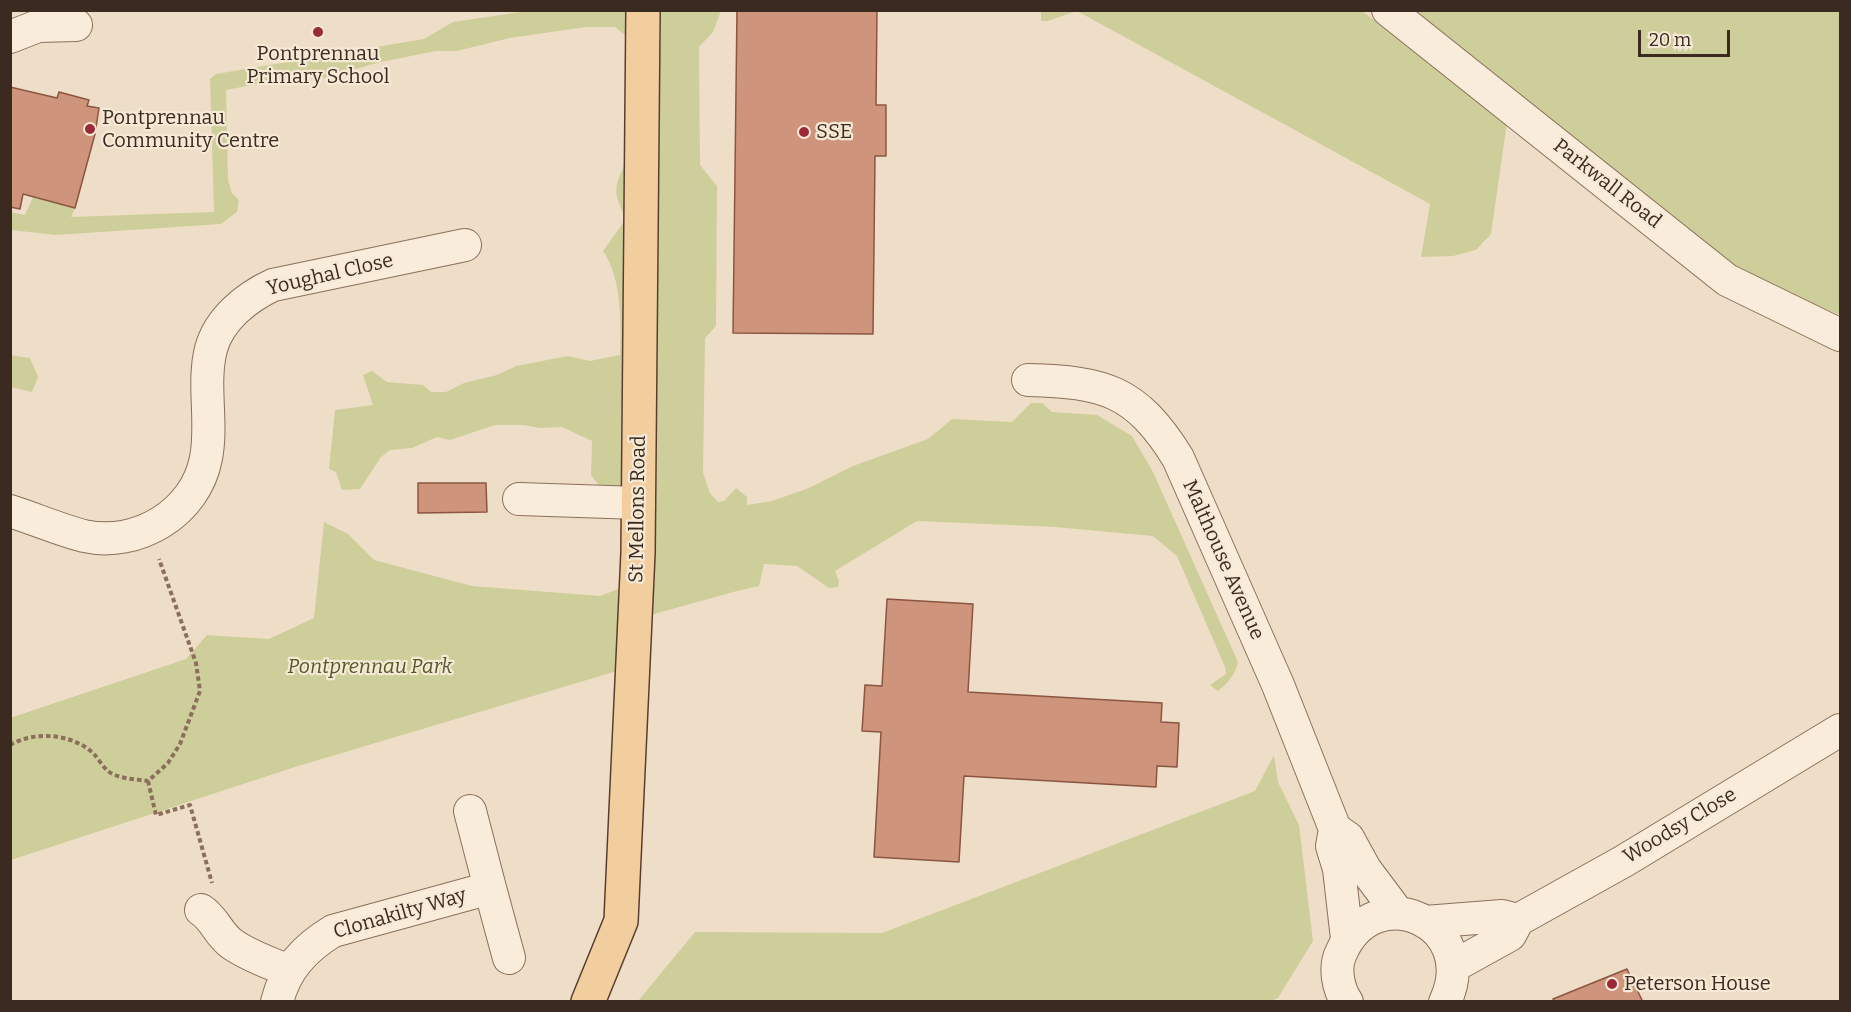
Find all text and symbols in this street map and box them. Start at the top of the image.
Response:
scale bar [1641,18,1732,56]
marker: Pontprennau Primary School [311,25,325,39]
text: 20 m [1649,29,1691,51]
place label: Pontprennau Primary School [247,42,389,89]
place label: Pontprennau Community Centre [102,106,279,153]
place label: SSE [816,120,852,144]
marker: Pontprennau Community Centre [83,122,97,136]
marker: SSE [797,125,811,139]
street label: Parkwall Road [1548,134,1666,234]
street label: Youghal Close [264,249,396,301]
street label: St Mellons Road [625,435,651,583]
street label: Malthouse Avenue [1177,476,1269,644]
park label: Pontprennau Park [288,655,452,679]
street label: Woodsy Close [1619,783,1741,869]
street label: Clonakilty Way [331,884,469,944]
place label: Peterson House [1624,972,1771,996]
marker: Peterson House [1605,977,1619,991]

